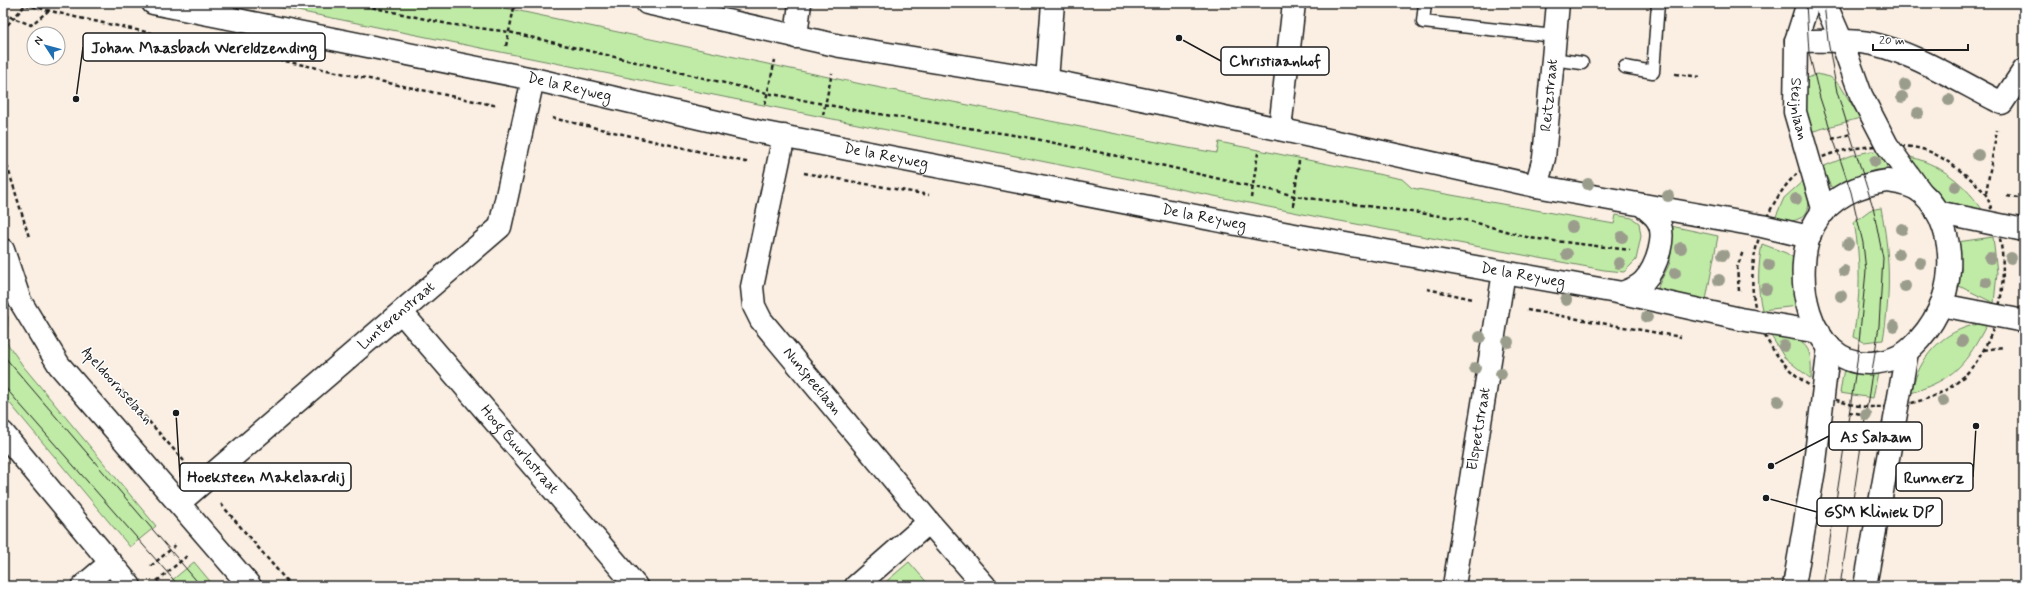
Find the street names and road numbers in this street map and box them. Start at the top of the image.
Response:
street label: Reitzstraat [1536,58,1563,133]
street label: De la Reyweg [526,68,613,108]
street label: Steijnlaan [1785,77,1813,142]
street label: De la Reyweg [842,138,930,175]
street label: De la Reyweg [1160,200,1248,237]
street label: De la Reyweg [1479,258,1567,294]
street label: Lunterenstraat [354,277,440,355]
street label: Apeldoornselaan [76,343,157,430]
street label: Nunspeetlaan [778,343,846,419]
street label: Elspeetstraat [1463,386,1496,472]
street label: Hoog Buurlostraat [475,401,563,499]

